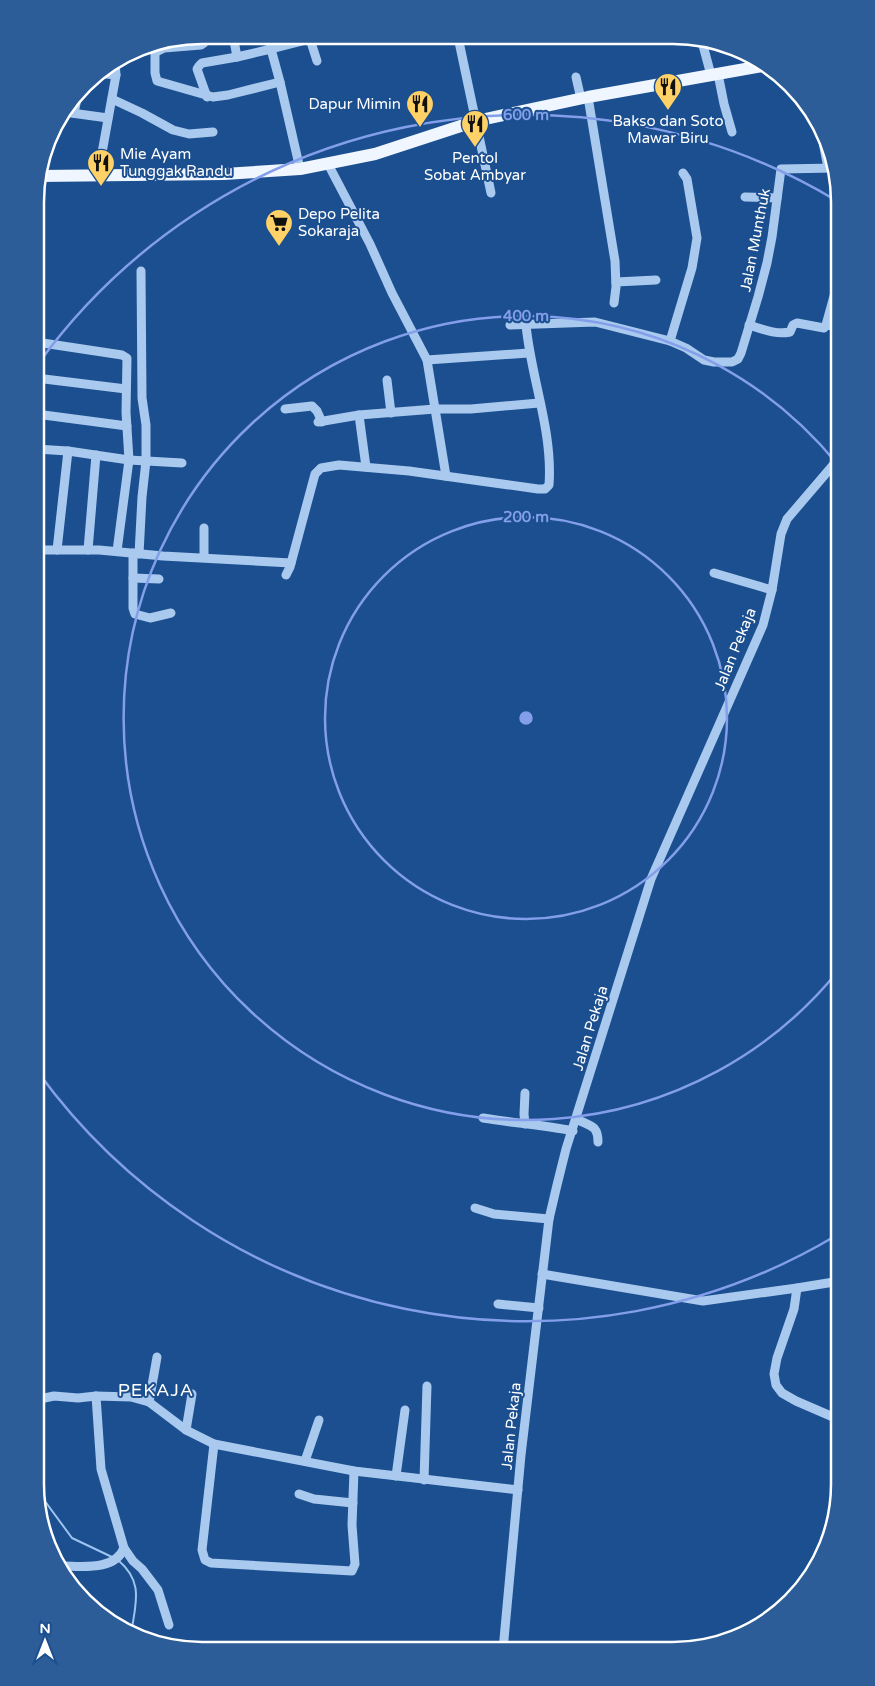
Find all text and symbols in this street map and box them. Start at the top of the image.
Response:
restaurant icon: Bakso dan Soto Mawar Biru [653,72,683,111]
restaurant icon: Dapur Mimin [405,89,435,128]
place label: Dapur Mimin [308,95,401,113]
text: 600 m [503,106,549,124]
restaurant icon: Pentol Sobat Ambyar [460,109,490,148]
place label: Bakso dan Soto Mawar Biru [612,112,724,147]
place label: Mie Ayam Tunggak Randu [120,145,233,180]
restaurant icon: Mie Ayam Tunggak Randu [86,148,116,187]
place label: Pentol Sobat Ambyar [424,149,526,184]
street label: Jalan Munthuk [736,187,774,293]
place label: Depo Pelita Sokaraja [298,205,380,240]
supermarket icon: Depo Pelita Sokaraja [264,208,294,247]
text: 400 m [503,307,549,325]
text: 200 m [503,508,549,526]
street label: Jalan Pekaja [710,605,760,693]
centre of rings [517,709,535,727]
street label: Jalan Pekaja [569,983,611,1073]
district label: PEKAJA [118,1379,194,1401]
street label: Jalan Pekaja [497,1381,525,1471]
north arrow [20,1616,70,1666]
text: N [39,1620,51,1637]

